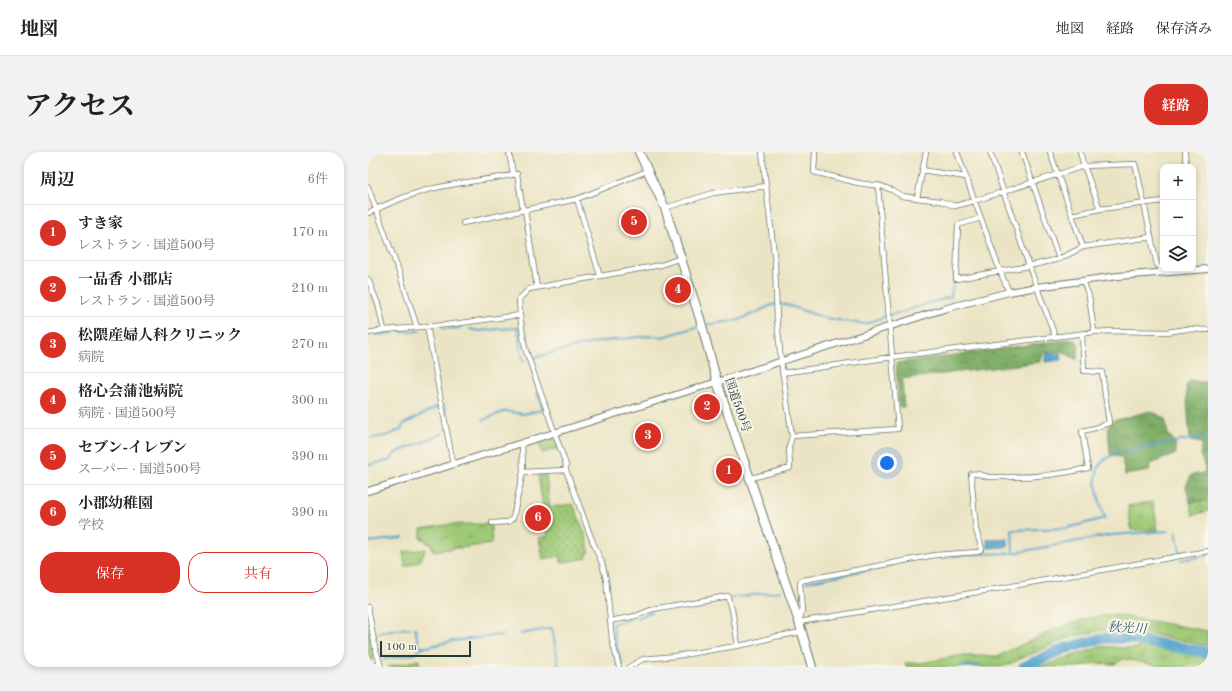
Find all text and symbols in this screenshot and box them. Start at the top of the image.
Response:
text: 地図 [20,21,58,40]
text: 地図 [1056,22,1084,36]
text: 経路 [1106,22,1134,36]
text: 保存済み [1156,22,1212,36]
button: 経路 [1144,84,1208,125]
text: アクセス [24,94,135,122]
map controls [1160,164,1196,272]
button: + [1160,164,1196,200]
text: 周辺 [40,172,74,189]
text: 6件 [307,173,328,186]
button: − [1160,200,1196,236]
pin: 5 [621,207,647,237]
text: すき家 [78,217,123,232]
text: 1 [49,226,57,239]
text: 170 m [291,226,328,239]
button: layers [1160,236,1196,272]
text: レストラン · 国道500号 [78,239,215,252]
text: 一品香 小郡店 [78,273,172,288]
pin: 4 [665,275,691,305]
text: 2 [49,282,57,295]
text: 210 m [291,282,328,295]
text: レストラン · 国道500号 [78,295,215,308]
text: 松隈産婦人科クリニック [78,329,242,344]
text: 3 [49,338,57,351]
text: 270 m [291,338,328,351]
text: 病院 [78,351,104,364]
street label: 国道500号 [722,376,754,434]
text: 格心会蒲池病院 [78,385,183,400]
pin: 2 [694,392,720,422]
text: 4 [49,394,57,407]
text: 300 m [291,394,328,407]
text: 病院 · 国道500号 [78,407,177,420]
pin: 3 [635,421,661,451]
text: セブン-イレブン [78,441,187,456]
text: 5 [49,450,57,463]
text: 390 m [291,450,328,463]
your location [877,453,897,473]
pin: 1 [716,456,742,486]
text: スーパー · 国道500号 [78,463,201,476]
text: 小郡幼稚園 [78,497,153,512]
pin: 6 [525,503,551,533]
text: 6 [49,506,57,519]
text: 390 m [291,506,328,519]
text: 学校 [78,519,104,532]
button: 保存 [40,552,180,593]
button: 共有 [188,552,328,593]
water label: 秋光川 [1107,620,1149,636]
scale bar [380,639,471,658]
text: 100 m [386,642,417,653]

